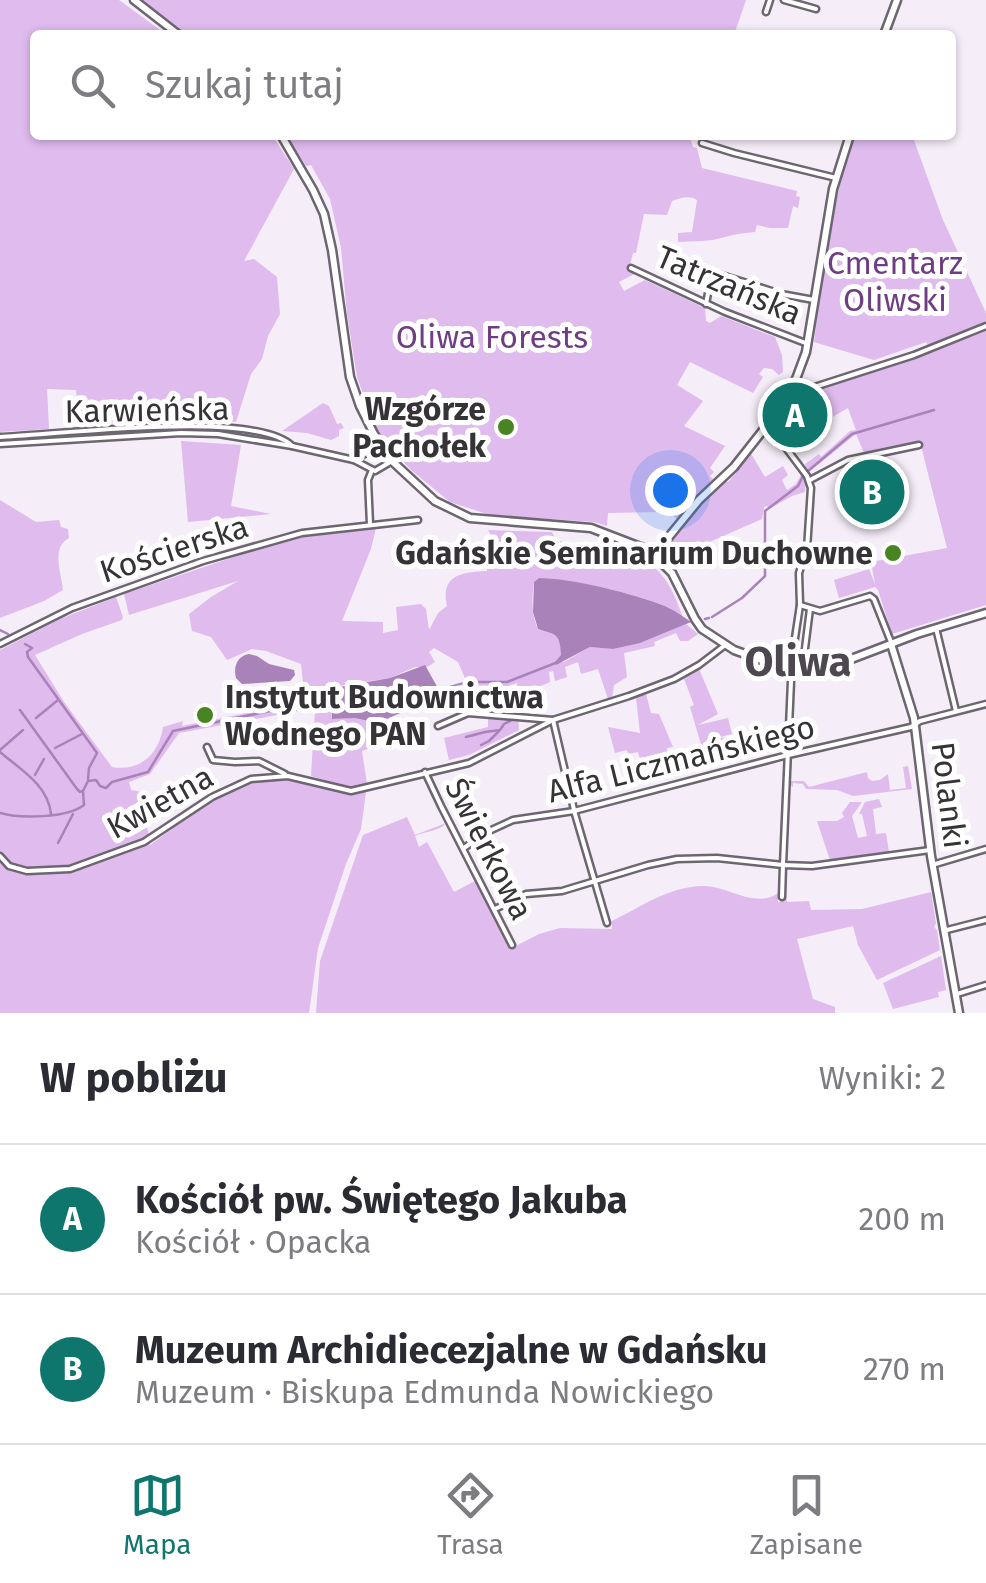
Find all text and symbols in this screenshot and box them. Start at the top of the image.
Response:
search box [30,30,956,140]
icon: search [65,58,120,113]
text: Szukaj tutaj [145,62,344,108]
street label: Tatrzańska [651,237,807,333]
park label: Cmentarz Oliwski [827,244,963,319]
park label: Oliwa Forests [396,318,588,356]
pin: A [762,378,828,452]
street label: Karwieńska [64,390,230,430]
place label: Wzgórze Pachołek [352,390,486,465]
marker: Wzgórze Pachołek [495,416,517,438]
pin: B [840,454,904,530]
your location [645,465,696,516]
street label: Kościerska [95,507,253,591]
place label: Gdańskie Seminarium Duchowne [395,534,873,572]
marker: Gdańskie Seminarium Duchowne [882,542,904,564]
district label: Oliwa [744,637,852,687]
place label: Instytut Budownictwa Wodnego PAN [225,678,544,753]
marker: Instytut Budownictwa Wodnego PAN [194,704,216,726]
street label: Alfa Liczmańskiego [543,707,819,811]
street label: Polanki [924,740,974,850]
street label: Kwietna [100,757,220,847]
street label: Świerkowa [437,772,541,926]
text: W pobliżu [40,1053,227,1103]
text: Wyniki: 2 [819,1059,946,1097]
text: Kościół pw. Świętego Jakuba [135,1177,628,1223]
text: A [63,1200,82,1238]
text: 200 m [859,1200,946,1238]
text: Kościół · Opacka [135,1223,372,1261]
text: Muzeum Archidiecezjalne w Gdańsku [135,1327,767,1373]
text: B [63,1350,82,1388]
text: 270 m [863,1350,946,1388]
text: Muzeum · Biskupa Edmunda Nowickiego [135,1373,714,1411]
tab: Mapa [123,1468,191,1561]
tab: Trasa [437,1468,504,1561]
tab: Zapisane [749,1468,863,1561]

